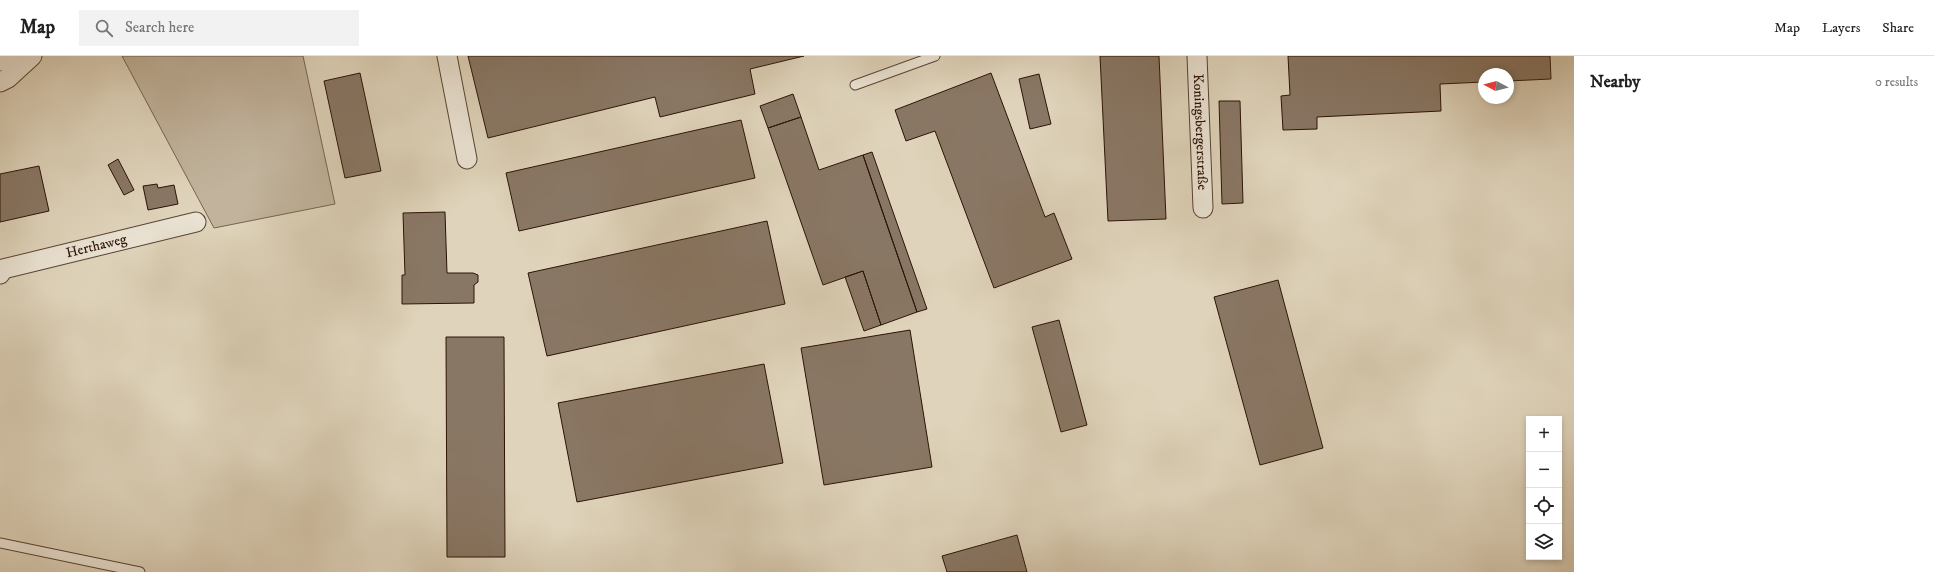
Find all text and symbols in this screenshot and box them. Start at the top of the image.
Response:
search box [79,10,359,46]
text: Map [20,16,55,39]
icon: search [93,17,115,39]
text: Search here [125,18,194,37]
text: Map [1774,19,1800,37]
text: Layers [1822,19,1860,37]
text: Share [1882,19,1914,37]
north arrow [1478,68,1514,104]
text: Nearby [1590,71,1640,93]
street label: Koningsbergerstraße [1189,73,1211,191]
text: 0 results [1875,74,1918,90]
street label: Herthaweg [64,230,129,262]
map controls [1526,416,1562,560]
button: + [1526,416,1562,452]
button: − [1526,452,1562,488]
button: locate [1526,488,1562,524]
button: layers [1526,524,1562,560]

